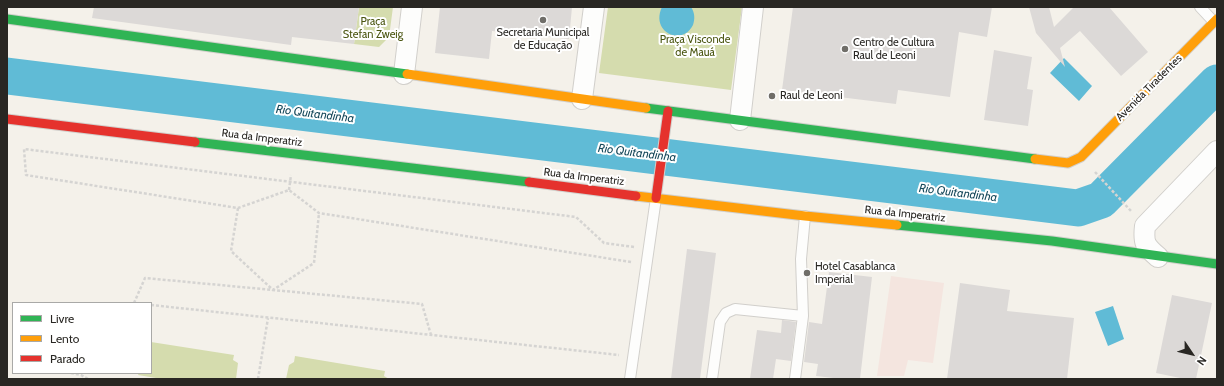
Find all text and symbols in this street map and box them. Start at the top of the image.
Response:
park label: Praça Stefan Zweig [343,15,403,41]
marker: Secretaria Municipal de Educação [538,15,548,25]
place label: Secretaria Municipal de Educação [497,26,589,52]
park label: Praça Visconde de Mauá [660,33,730,59]
place label: Centro de Cultura Raul de Leoni [853,36,934,62]
marker: Centro de Cultura Raul de Leoni [840,44,850,54]
street label: Avenida Tiradentes [1113,52,1185,124]
place label: Raul de Leoni [780,89,842,103]
marker: Raul de Leoni [767,91,777,101]
water label: Rio Quitandinha [275,102,355,126]
street label: Rua da Imperatriz [221,126,303,150]
water label: Rio Quitandinha [597,141,677,165]
street label: Rua da Imperatriz [543,165,625,189]
water label: Rio Quitandinha [918,181,998,205]
street label: Rua da Imperatriz [864,203,946,225]
place label: Hotel Casablanca Imperial [815,260,895,286]
marker: Hotel Casablanca Imperial [802,268,812,278]
legend [12,302,152,374]
text: Livre [50,311,74,326]
text: Lento [50,331,79,346]
north arrow [1172,334,1212,374]
text: Parado [50,351,85,366]
text: N [1194,354,1210,368]

